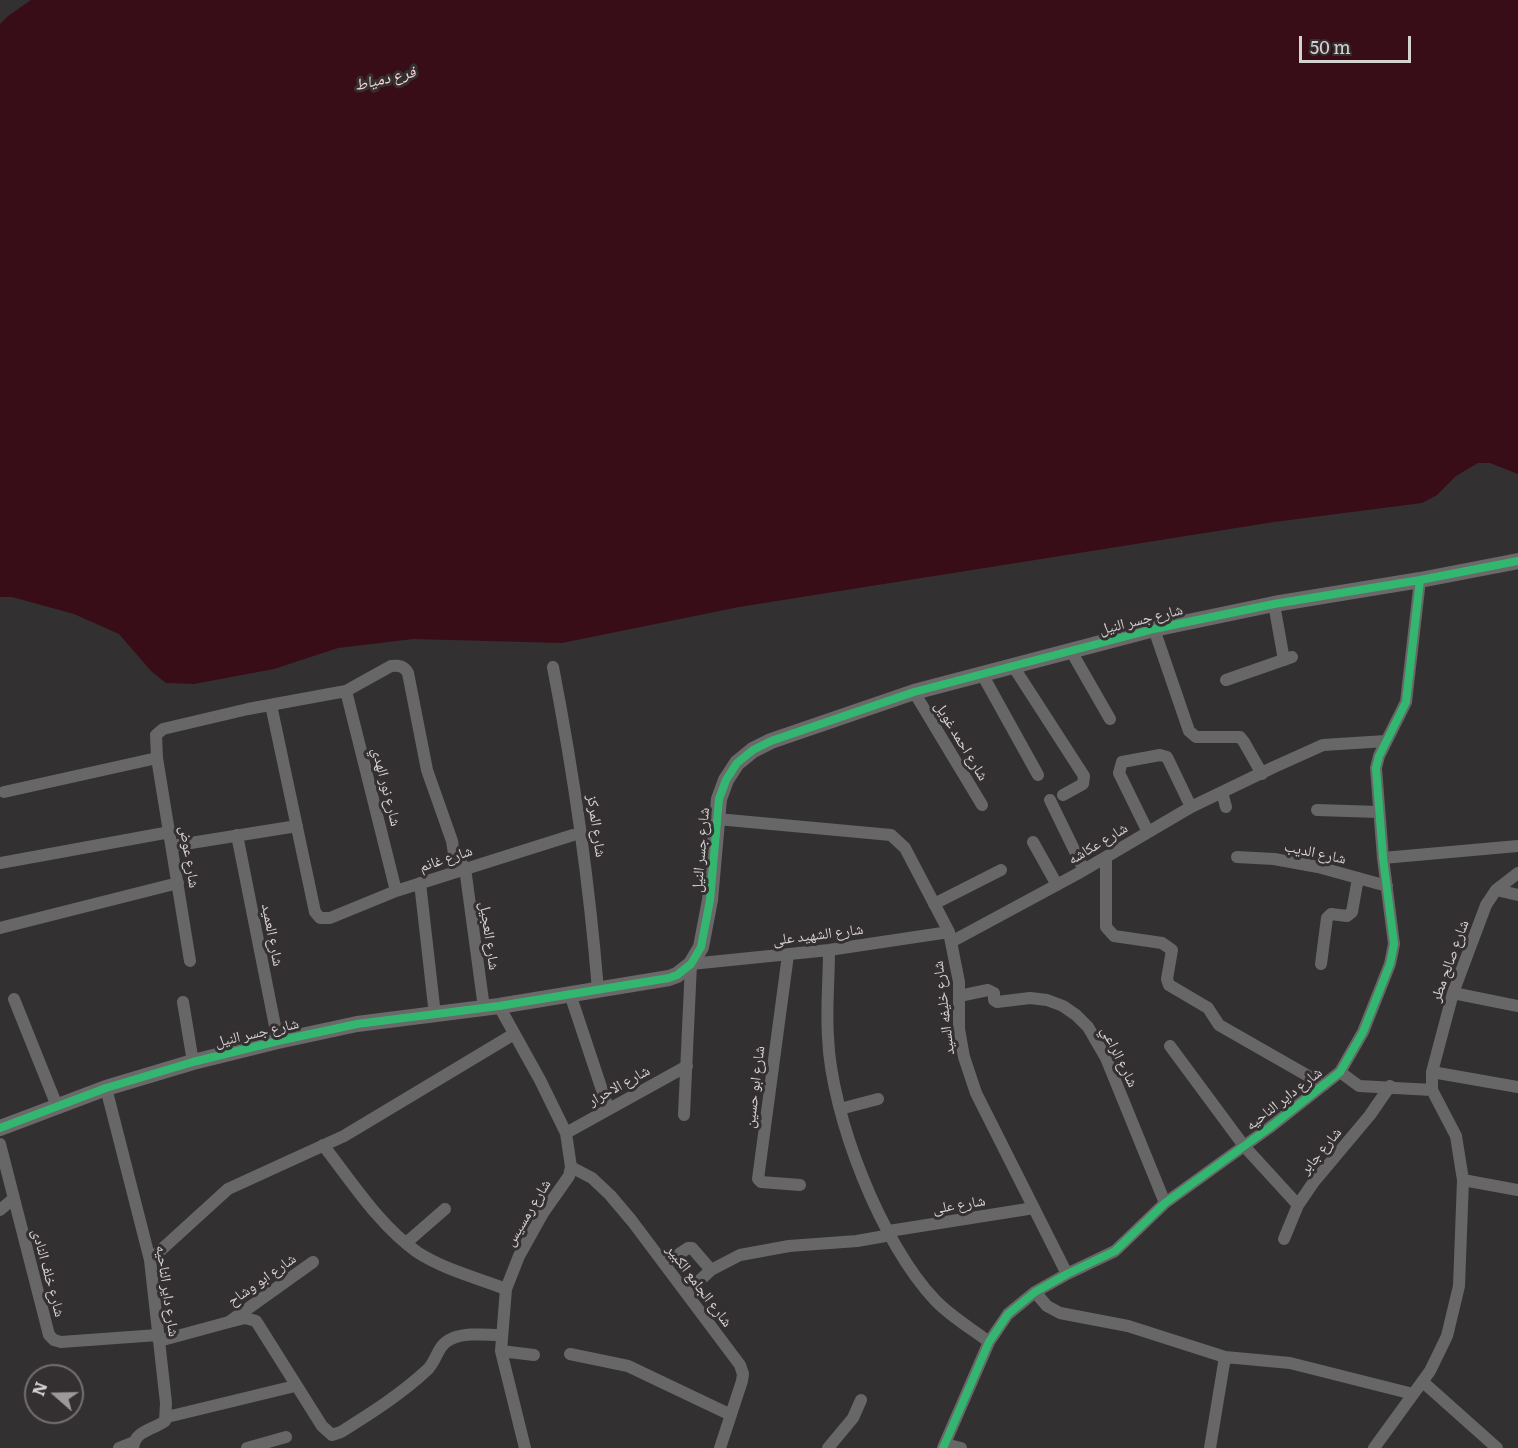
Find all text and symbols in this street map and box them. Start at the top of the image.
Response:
scale bar [1302,24,1414,62]
text: 50 m [1310,33,1351,60]
water label: فرع دمياط [353,63,417,95]
street label: شارع جسر النيل [1097,601,1185,639]
street label: شارع احمد غويل [930,698,992,784]
street label: شارع نور الهدي [368,746,404,828]
street label: شارع المركز [583,794,609,858]
street label: شارع جسر النيل [688,807,714,893]
street label: شارع عكاشه [1065,819,1131,869]
street label: شارع عوض [175,825,203,889]
street label: شارع الديب [1282,838,1348,868]
street label: شارع غانم [417,842,475,876]
street label: شارع العجيل [475,901,503,971]
street label: شارع العميد [257,902,287,968]
street label: شارع صالح مطر [1427,918,1473,1004]
street label: شارع الشهيد على [772,921,864,949]
street label: شارع خليفه السيد [929,960,959,1056]
street label: شارع جسر النيل [213,1015,301,1051]
street label: شارع الراعي [1096,1023,1142,1091]
street label: شارع ابو حسين [741,1045,769,1129]
street label: شارع الاحرار [585,1062,653,1110]
street label: شارع داير الناحيه [1242,1064,1326,1134]
street label: شارع جابر [1296,1124,1346,1178]
street label: شارع رمسيس [501,1176,555,1250]
street label: شارع على [931,1192,987,1218]
street label: شارع خلف النادى [28,1227,68,1319]
street label: شارع الجامع الكبير [662,1241,736,1331]
street label: شارع داير الناحيه [152,1244,182,1338]
street label: شارع ابو وشاح [224,1250,300,1310]
north arrow [24,1364,84,1424]
text: N [25,1378,53,1399]

